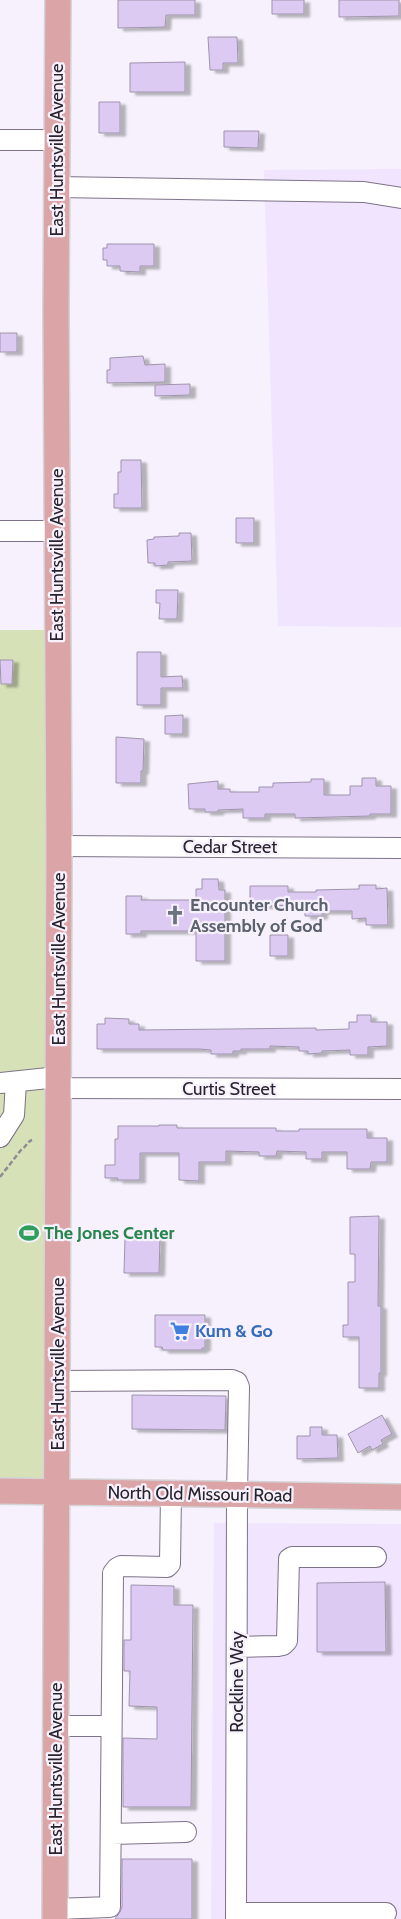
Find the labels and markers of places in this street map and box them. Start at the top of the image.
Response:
place label: Encounter Church Assembly of God [190,894,328,937]
church icon: Encounter Church Assembly of God [164,904,186,926]
sports icon: The Jones Center [18,1222,40,1244]
place label: The Jones Center [44,1222,174,1244]
supermarket icon: Kum & Go [169,1320,191,1342]
place label: Kum & Go [195,1320,273,1342]

